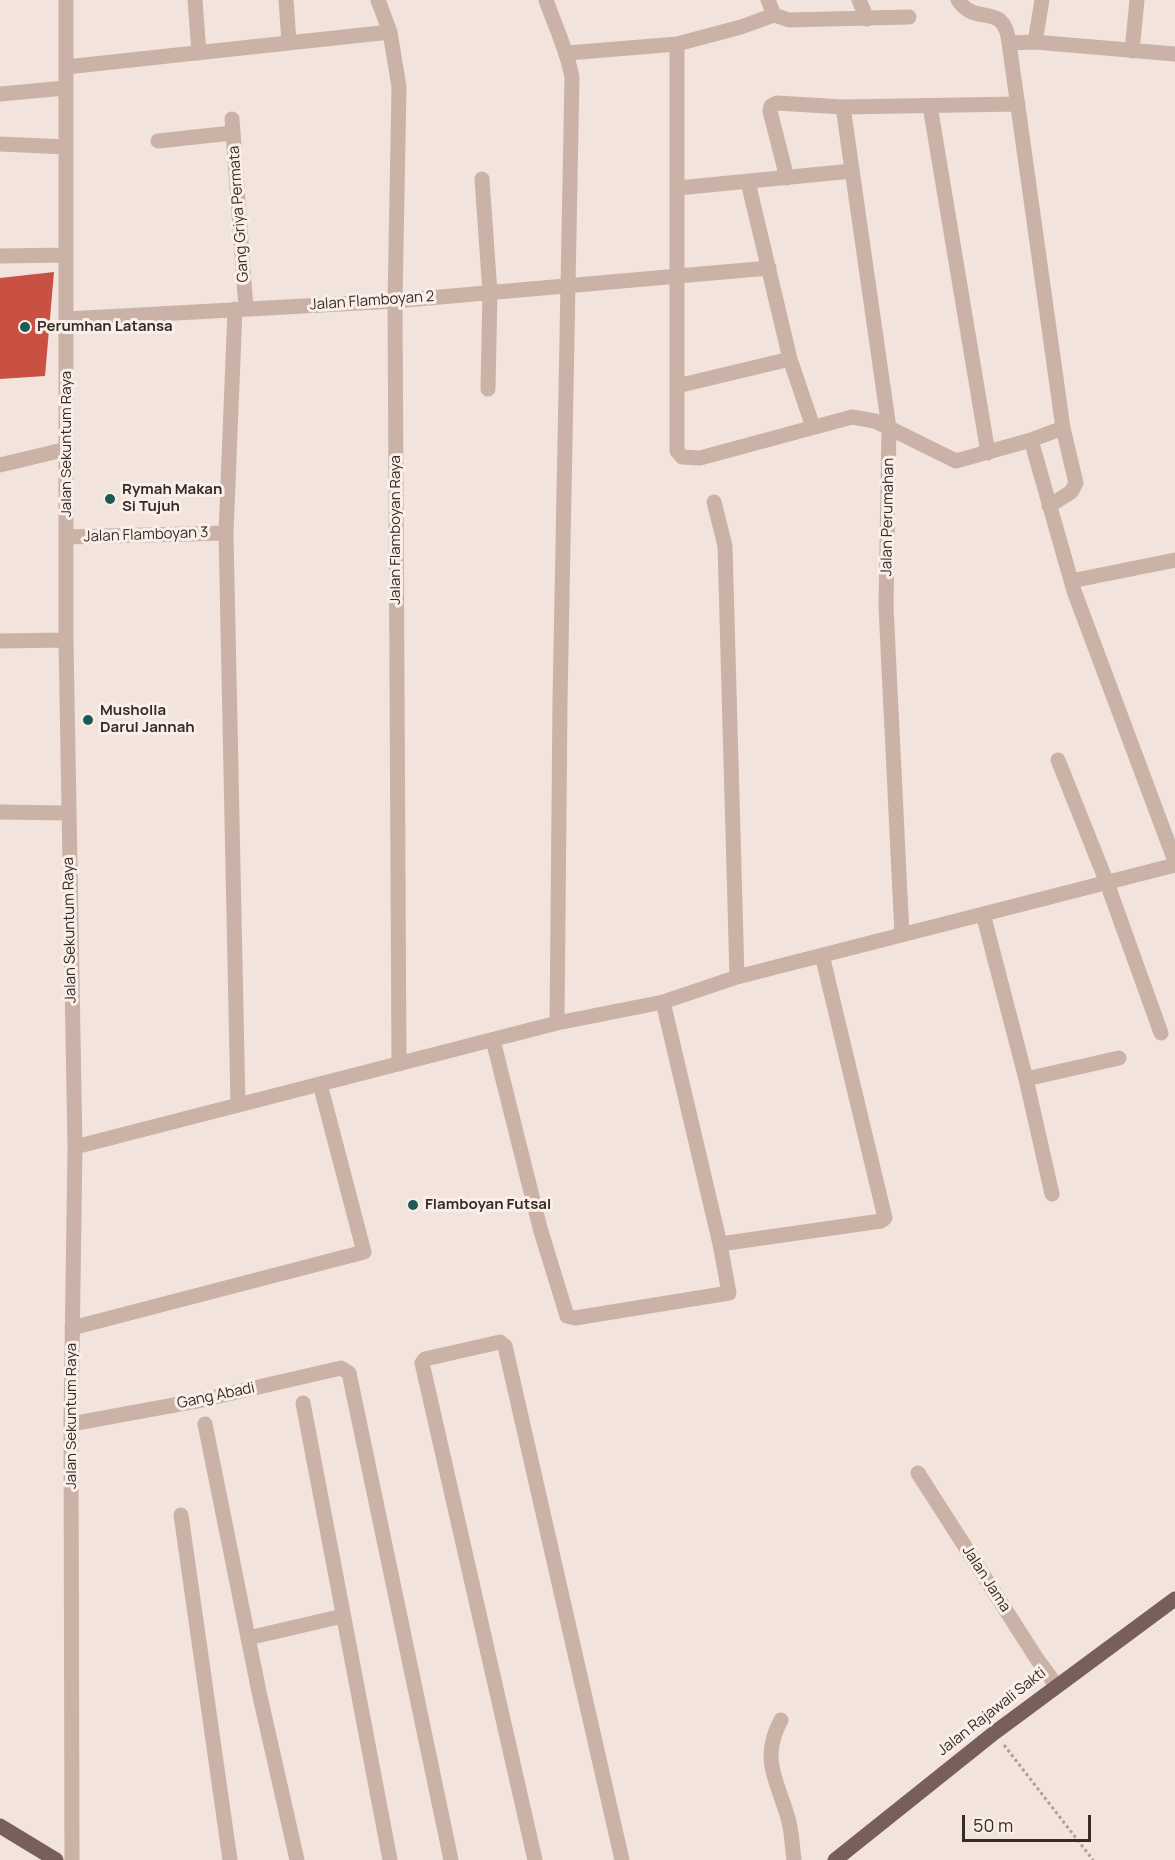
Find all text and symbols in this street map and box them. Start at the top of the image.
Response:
street label: Gang Griya Permata [225,145,253,283]
street label: Jalan Flamboyan 2 [309,288,435,314]
place label: Perumhan Latansa [37,318,173,336]
marker: Perumhan Latansa [18,320,32,334]
street label: Jalan Sekuntum Raya [58,371,76,517]
street label: Jalan Flamboyan Raya [387,455,405,605]
street label: Jalan Perumahan [878,458,898,576]
place label: Rymah Makan Si Tujuh [122,481,222,516]
marker: Rymah Makan Si Tujuh [103,492,117,506]
street label: Jalan Flamboyan 3 [83,524,209,546]
place label: Musholla Darul Jannah [100,702,195,737]
marker: Musholla Darul Jannah [81,713,95,727]
street label: Jalan Sekuntum Raya [60,857,80,1003]
place label: Flamboyan Futsal [425,1196,551,1214]
marker: Flamboyan Futsal [406,1198,420,1212]
street label: Jalan Sekuntum Raya [63,1343,81,1489]
street label: Gang Abadi [176,1379,256,1413]
street label: Jalan Jama [958,1542,1014,1616]
street label: Jalan Rajawali Sakti [934,1664,1050,1760]
scale bar [965,1803,1094,1841]
text: 50 m [973,1813,1013,1837]

